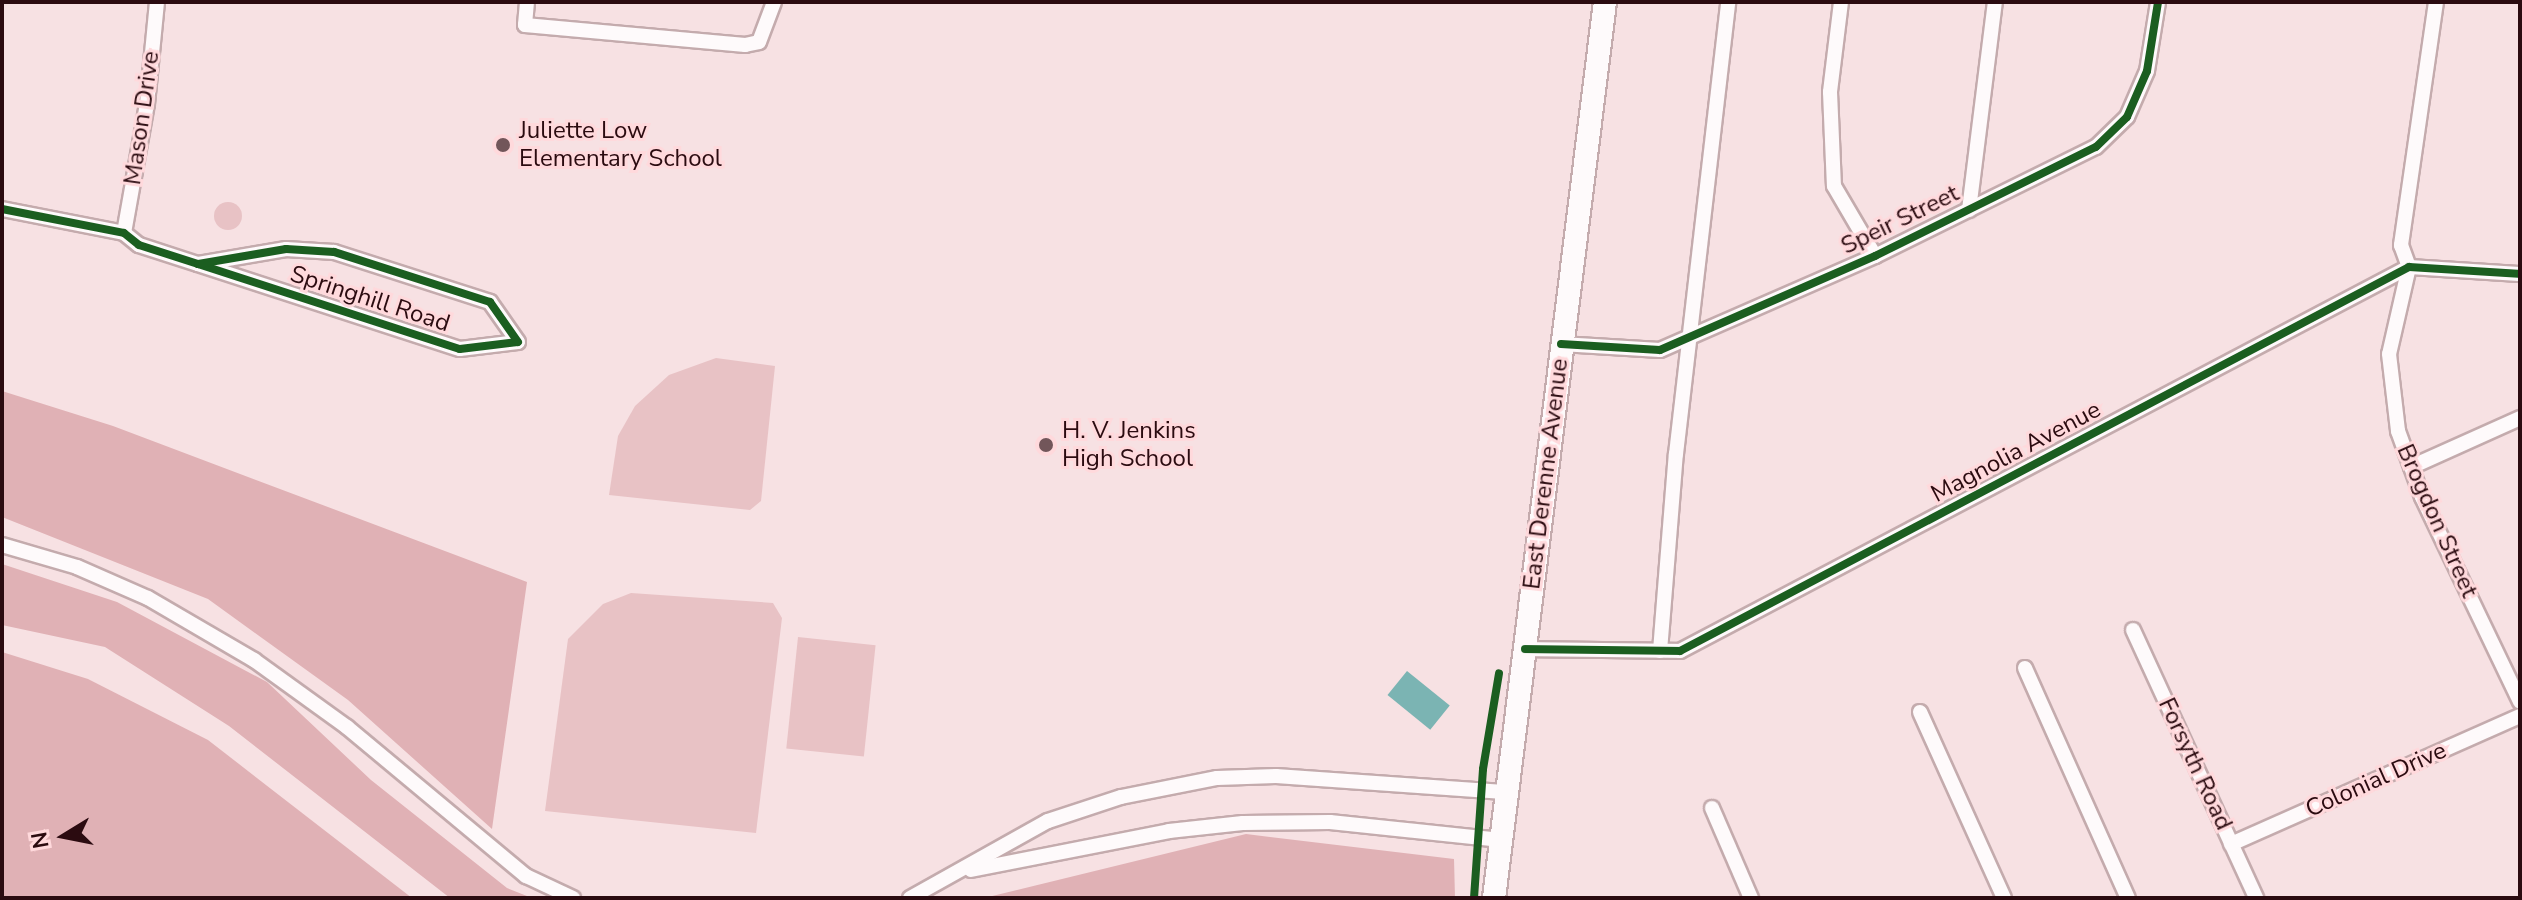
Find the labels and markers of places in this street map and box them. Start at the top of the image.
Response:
place label: Juliette Low Elementary School [519,117,722,173]
marker: Juliette Low Elementary School [494,136,512,154]
place label: H. V. Jenkins High School [1062,417,1196,473]
marker: H. V. Jenkins High School [1037,436,1055,454]

